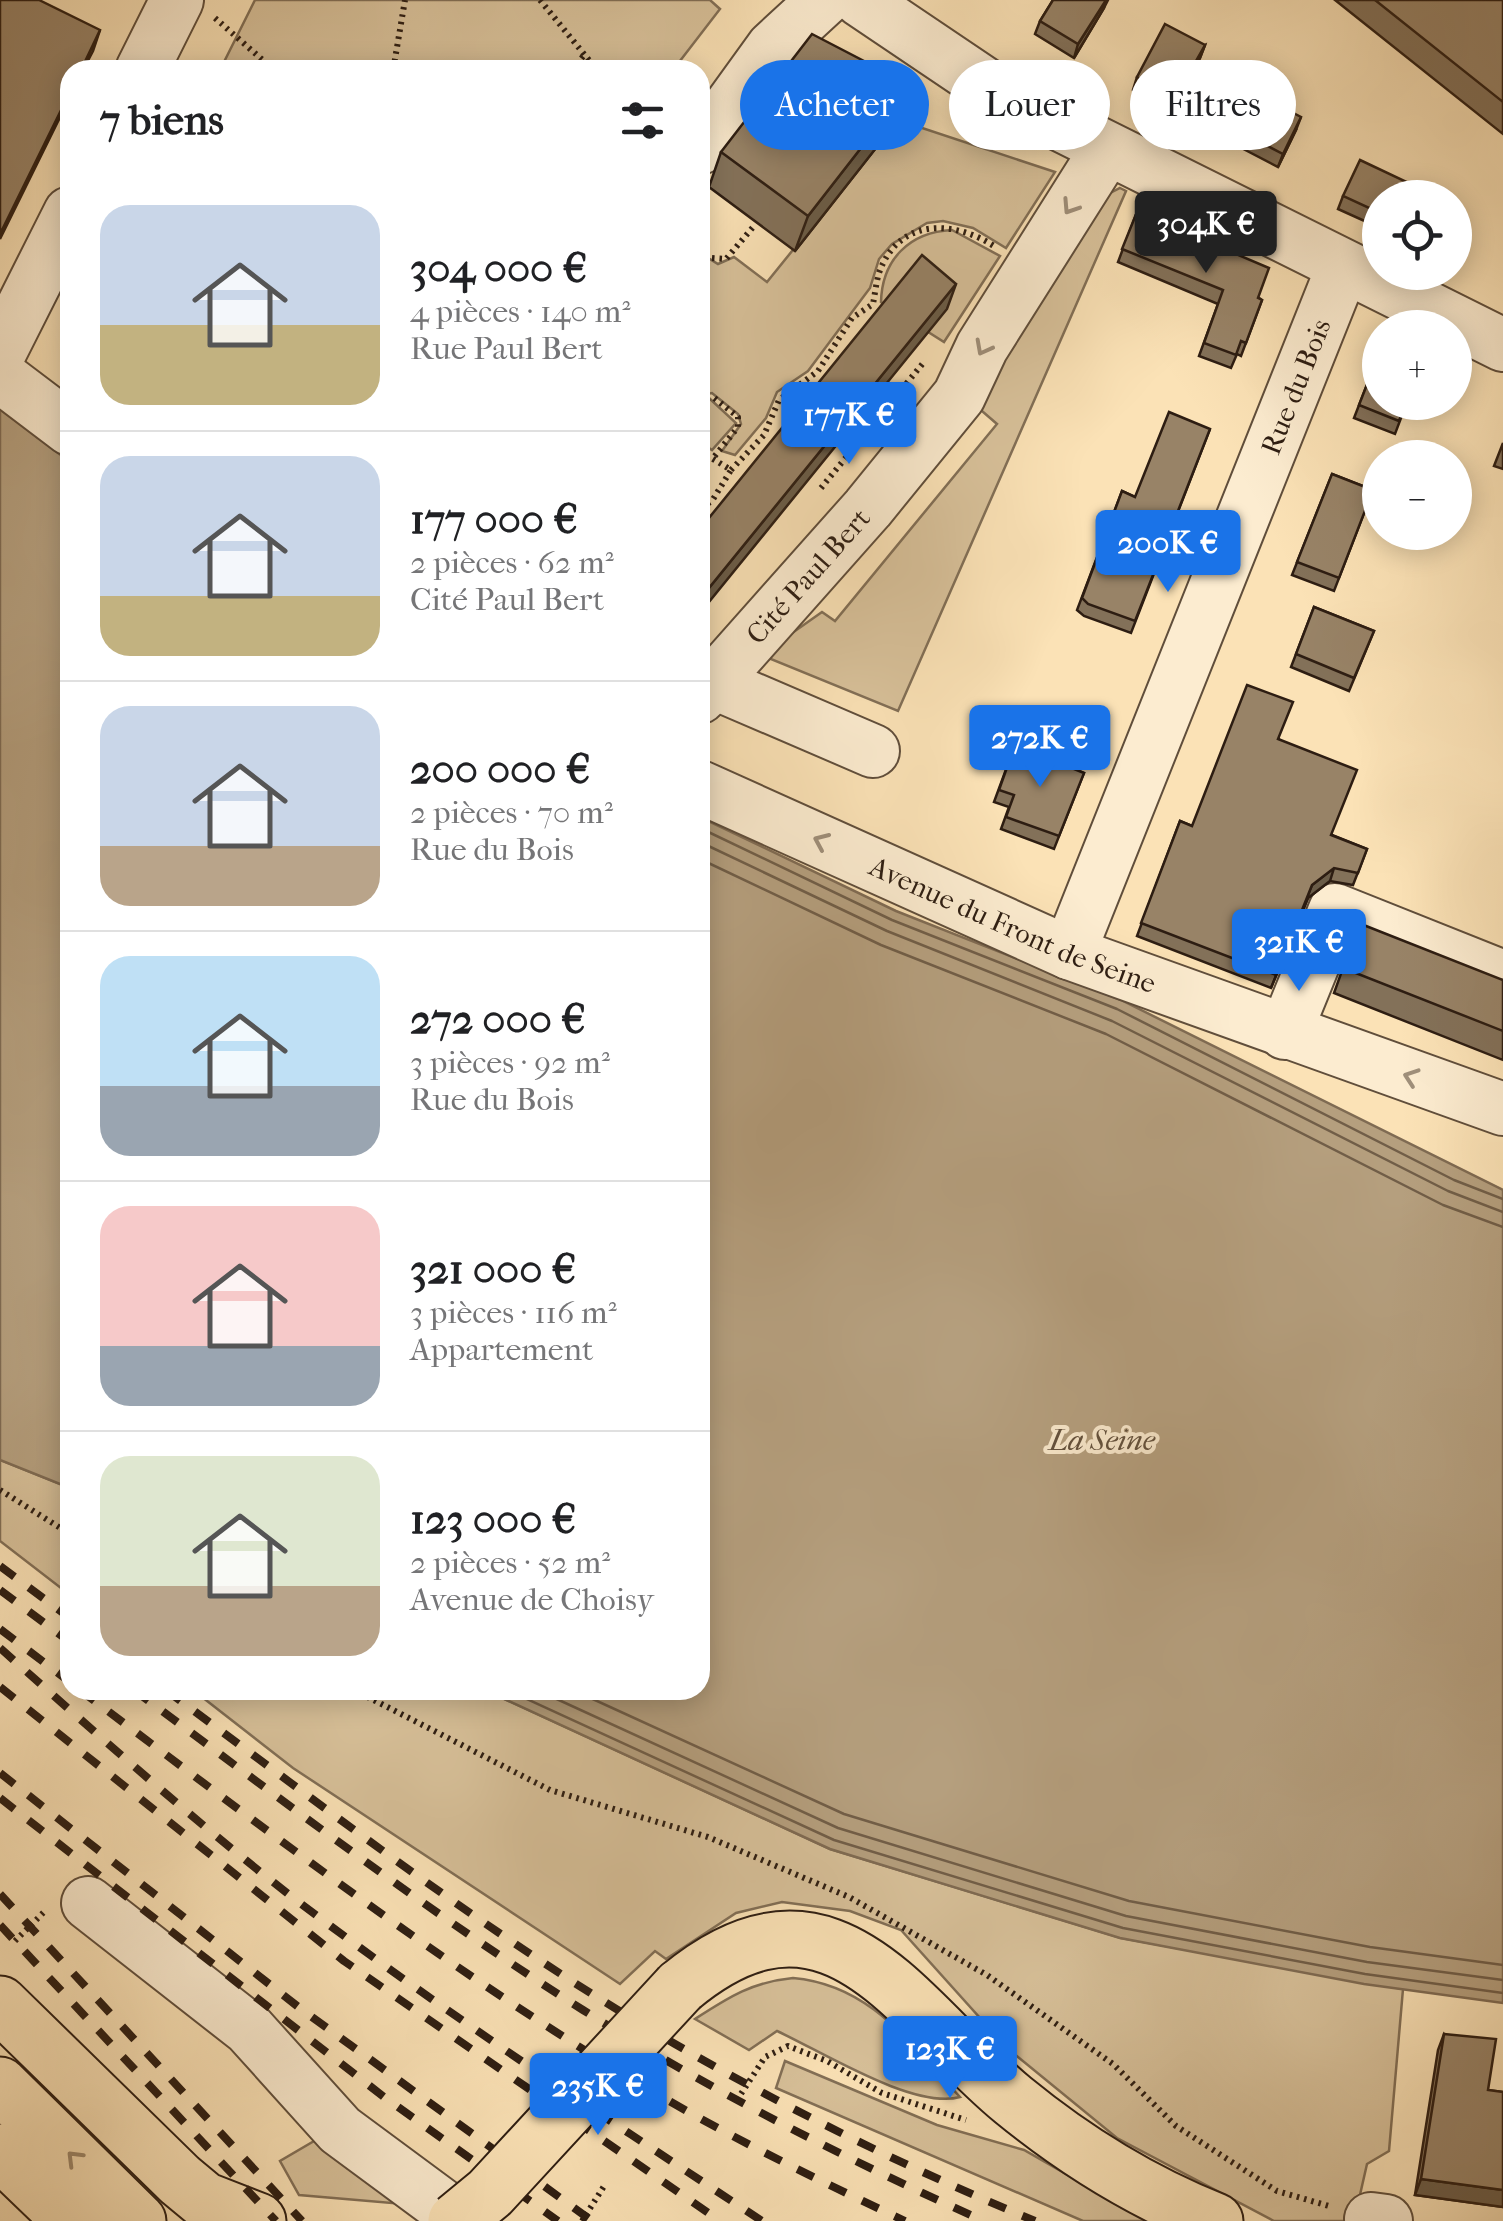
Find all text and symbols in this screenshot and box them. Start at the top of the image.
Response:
chip: Acheter [740,60,929,150]
chip: Louer [949,60,1110,150]
chip: Filtres [1130,60,1296,150]
icon: filters [615,93,670,148]
text: 7 biens [100,96,224,145]
map controls [1362,180,1472,550]
button: locate [1362,180,1472,290]
pin: 304K € [1125,191,1287,276]
one-way arrow [1064,196,1083,214]
text: 304K € [1157,205,1255,242]
text: 304 000 € [410,244,587,293]
icon: home [180,245,300,365]
text: 4 pièces · 140 m² [410,293,630,330]
button: + [1362,310,1472,420]
street label: Rue du Bois [1253,314,1337,459]
text: Rue Paul Bert [410,330,603,367]
one-way arrow [976,337,995,355]
pin: 177K € [768,382,930,467]
text: 177K € [803,396,895,433]
button: − [1362,440,1472,550]
text: 177 000 € [410,495,578,544]
icon: home [180,496,300,616]
street label: Cité Paul Bert [739,501,876,650]
pin: 200K € [1087,510,1249,595]
text: 200K € [1118,524,1218,561]
text: 2 pièces · 62 m² [410,544,614,581]
text: Cité Paul Bert [410,581,604,618]
pin: 272K € [959,705,1121,790]
text: 272K € [991,719,1089,756]
text: 200 000 € [410,745,590,794]
icon: home [180,746,300,866]
text: 2 pièces · 70 m² [410,794,613,831]
text: Rue du Bois [410,831,574,868]
one-way arrow [813,834,831,854]
street label: Avenue du Front de Seine [864,849,1161,999]
pin: 321K € [1218,909,1380,994]
text: 321K € [1254,923,1344,960]
text: 272 000 € [410,995,586,1044]
icon: home [180,996,300,1116]
text: 3 pièces · 92 m² [410,1044,610,1081]
one-way arrow [1403,1068,1420,1089]
text: Rue du Bois [410,1081,574,1118]
text: 321 000 € [410,1245,576,1294]
icon: home [180,1246,300,1366]
text: 3 pièces · 116 m² [410,1294,617,1331]
text: Appartement [410,1331,593,1368]
water label: La Seine [1047,1423,1156,1458]
text: 123 000 € [410,1495,576,1544]
icon: home [180,1496,300,1616]
text: 2 pièces · 52 m² [410,1544,610,1581]
text: Avenue de Choisy [410,1581,654,1618]
pin: 123K € [869,2016,1031,2101]
text: 123K € [905,2030,995,2067]
pin: 235K € [517,2053,679,2138]
text: 235K € [552,2067,644,2104]
one-way arrow [67,2151,85,2169]

